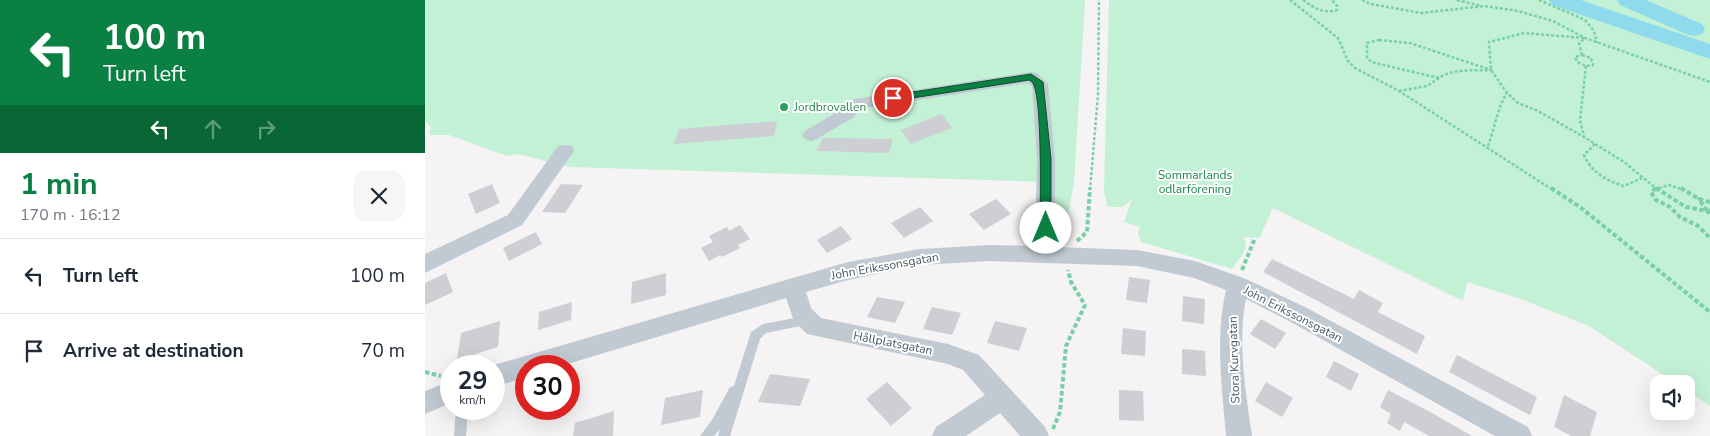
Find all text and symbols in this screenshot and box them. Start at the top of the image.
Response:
text: 100 m [103,14,206,61]
icon: left [20,20,85,85]
text: Turn left [103,59,186,89]
pin [872,77,914,119]
icon: arrive [879,84,907,112]
place label: Jordbrovallen [793,99,866,115]
marker: Jordbrovallen [778,101,790,113]
icon: left [146,115,174,143]
icon: ahead [199,115,227,143]
icon: right [252,115,280,143]
text: 1 min [20,164,98,205]
park label: Sommarlands odlarförening [1158,167,1233,197]
button: close [353,170,405,222]
position arrow [1019,201,1071,253]
text: 170 m · 16:12 [20,204,121,226]
street label: John Erikssonsgatan [829,249,940,284]
icon: left [20,262,48,290]
text: Turn left [63,263,138,289]
text: 100 m [350,263,405,289]
street label: John Erikssonsgatan [1240,282,1345,346]
street label: Stora Kurvgatan [1224,316,1244,404]
street label: Hållplatsgatan [852,327,934,359]
icon: arrive [20,337,48,365]
text: Arrive at destination [63,338,244,364]
text: 70 m [361,338,405,364]
speed limit sign: 30 [515,355,580,420]
text: 29 [457,364,488,398]
map controls [1650,375,1695,420]
button: sound [1650,375,1695,420]
text: km/h [459,392,486,408]

